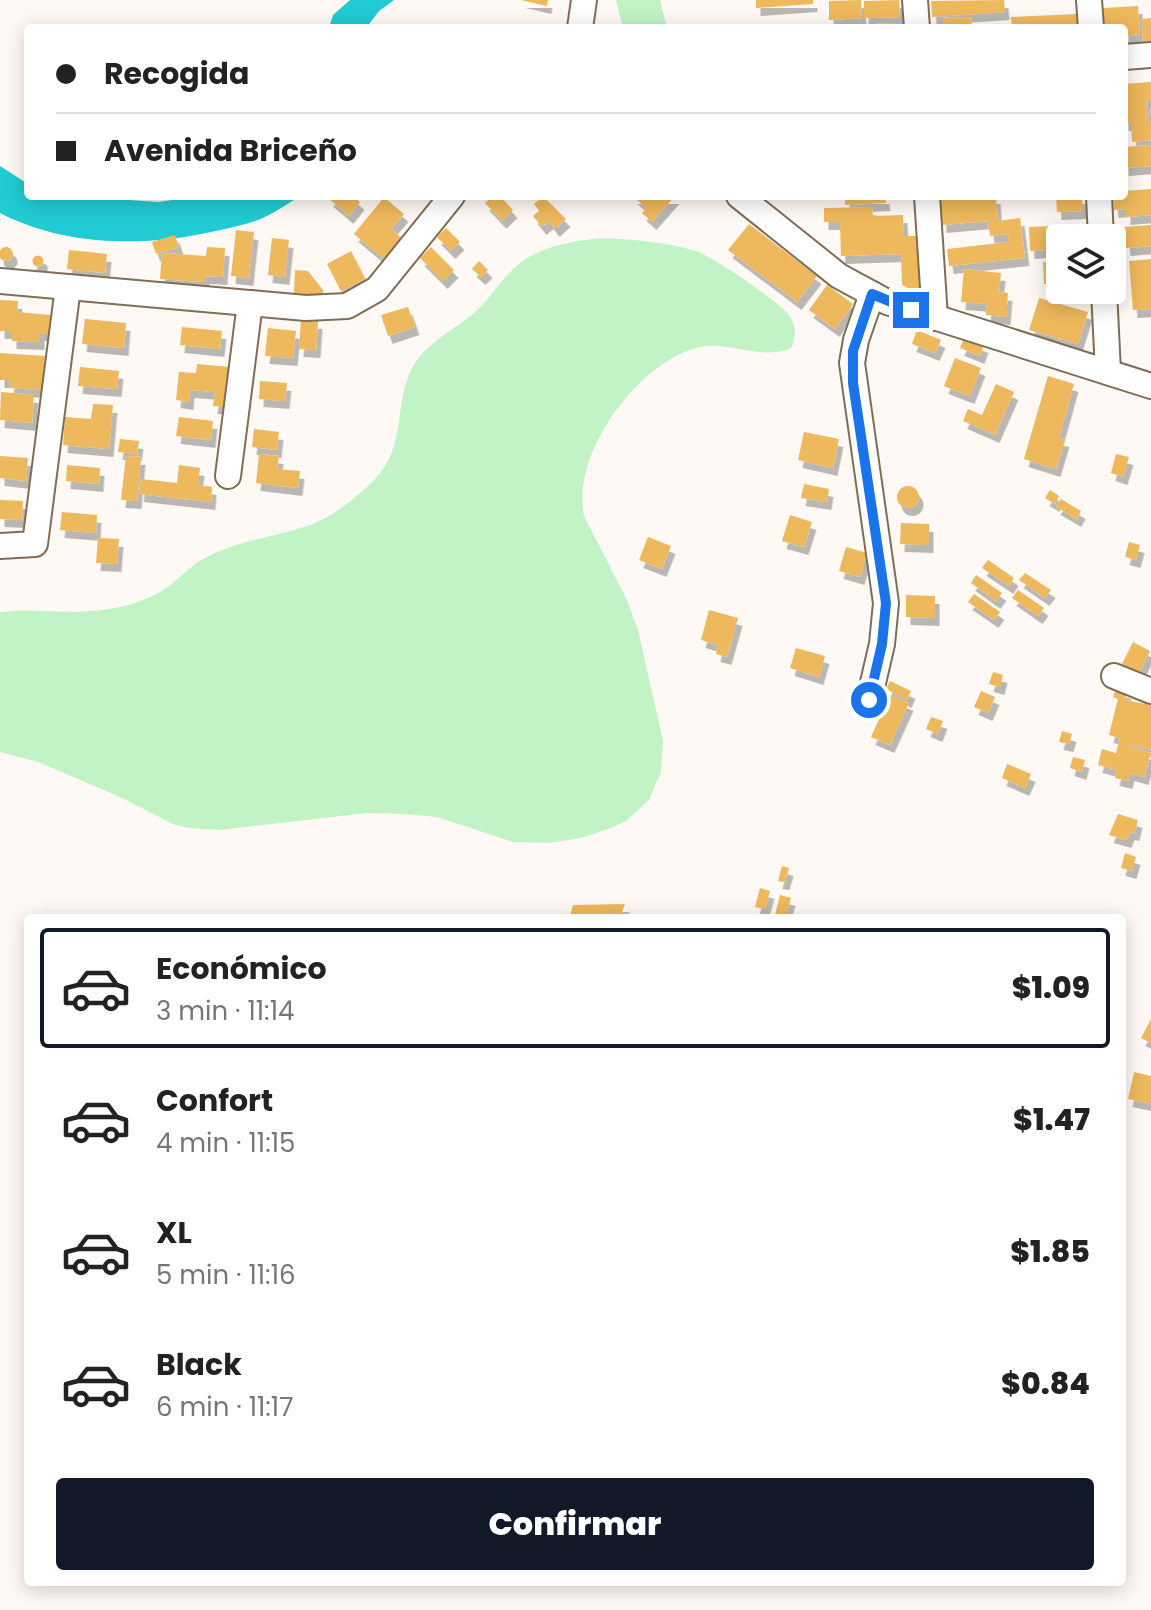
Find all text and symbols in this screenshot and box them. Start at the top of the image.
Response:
text: Recogida [104,52,249,95]
text: Avenida Briceño [104,129,357,172]
map controls [1046,224,1126,304]
button: layers [1046,224,1126,304]
route end [893,292,929,328]
route start [851,682,887,718]
text: Económico [156,947,327,990]
icon: car [60,952,132,1024]
text: $1.09 [1012,966,1090,1009]
text: 3 min · 11:14 [156,993,294,1029]
text: Confort [156,1079,273,1122]
icon: car [60,1084,132,1156]
text: $1.47 [1013,1098,1090,1141]
text: 4 min · 11:15 [156,1125,295,1161]
text: XL [156,1211,192,1254]
icon: car [60,1216,132,1288]
text: $1.85 [1010,1230,1090,1273]
text: 5 min · 11:16 [156,1257,296,1293]
text: Black [156,1343,242,1386]
icon: car [60,1348,132,1420]
text: $0.84 [1001,1362,1090,1405]
text: 6 min · 11:17 [156,1389,293,1425]
button: Confirmar [56,1478,1094,1570]

